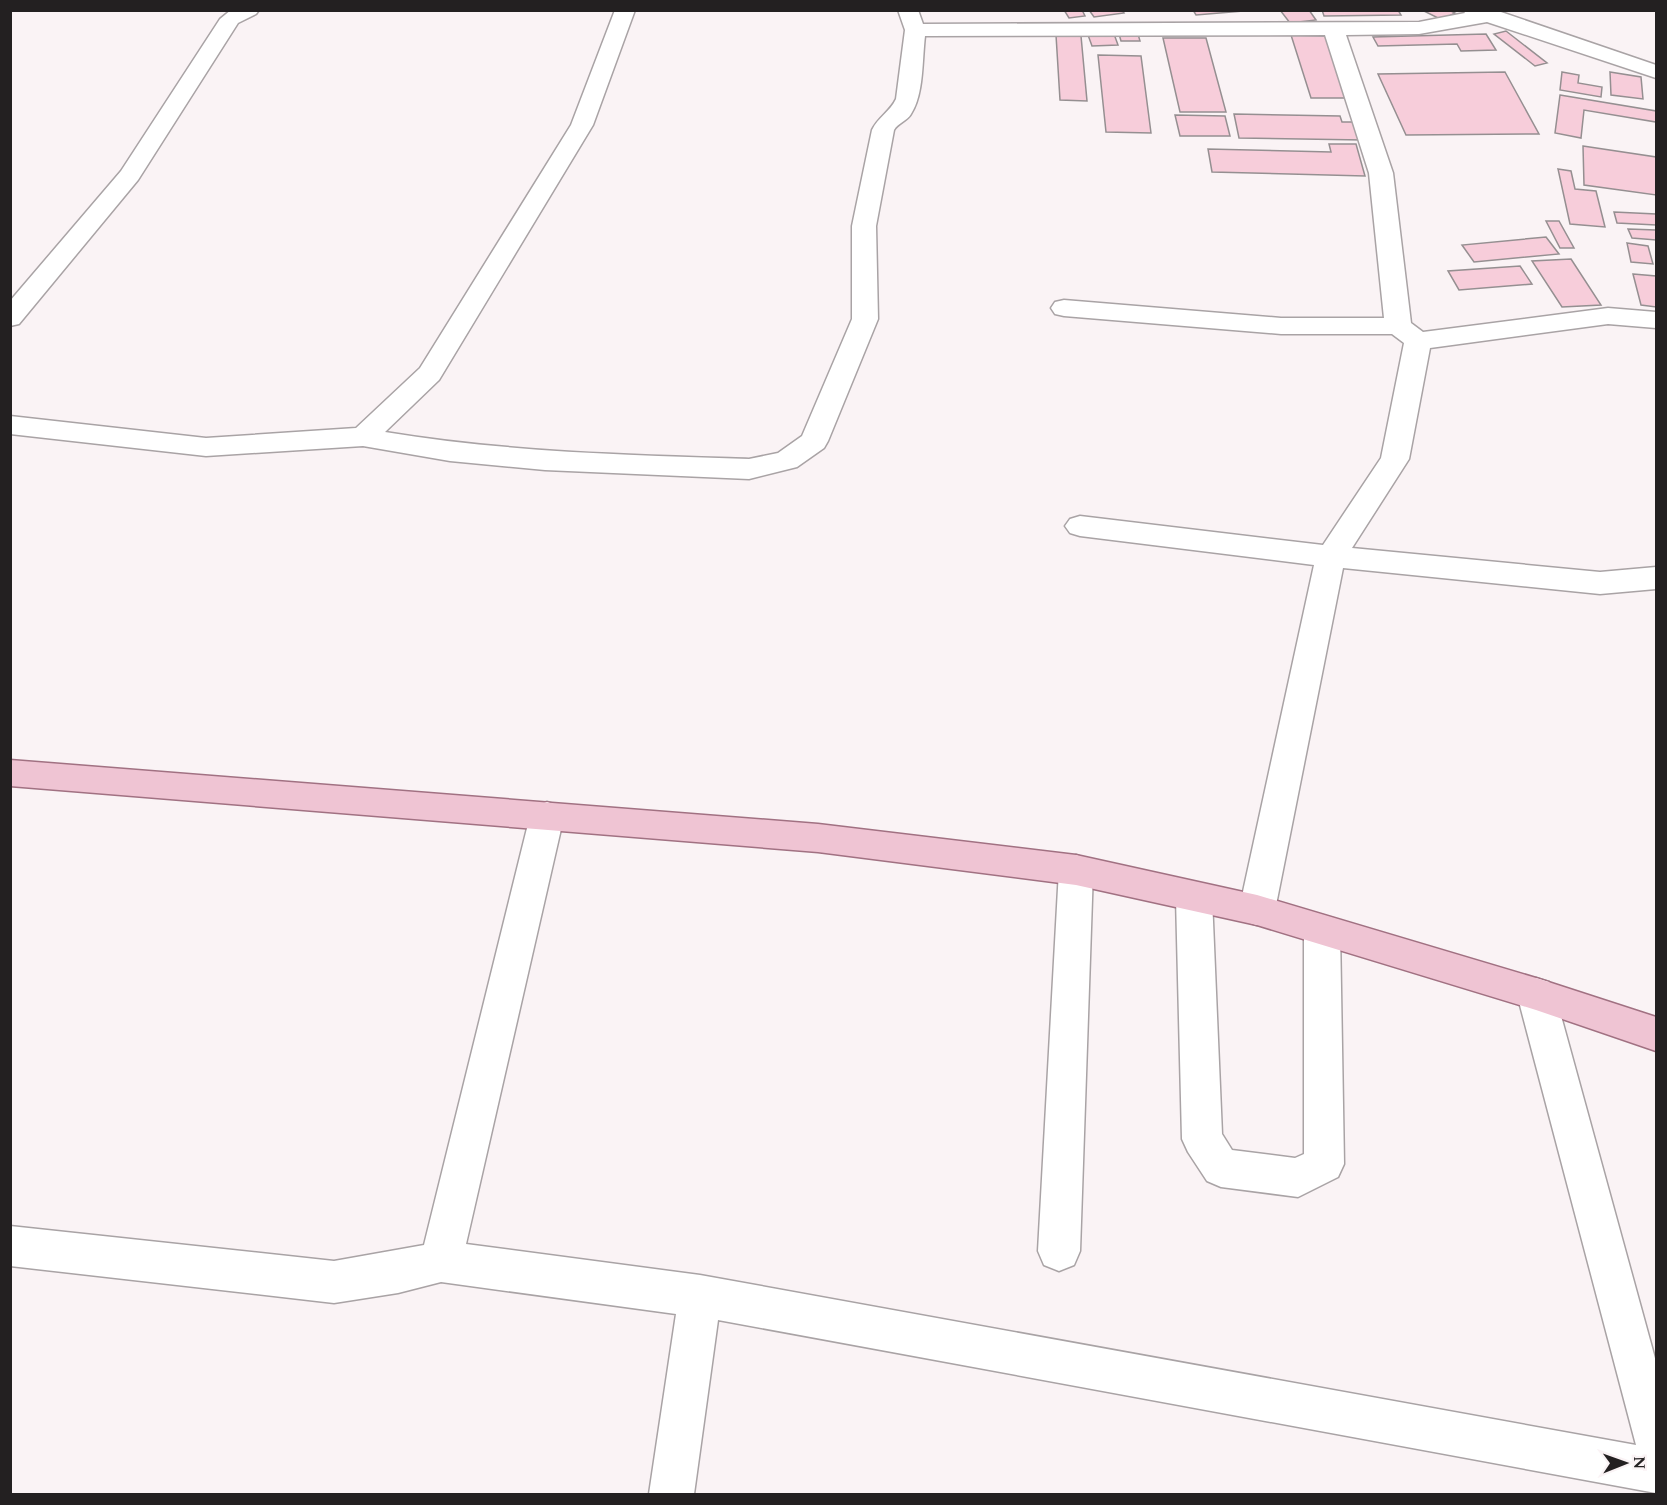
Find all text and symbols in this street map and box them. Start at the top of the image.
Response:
north arrow [1595,1433,1655,1493]
text: N [1627,1456,1651,1469]

